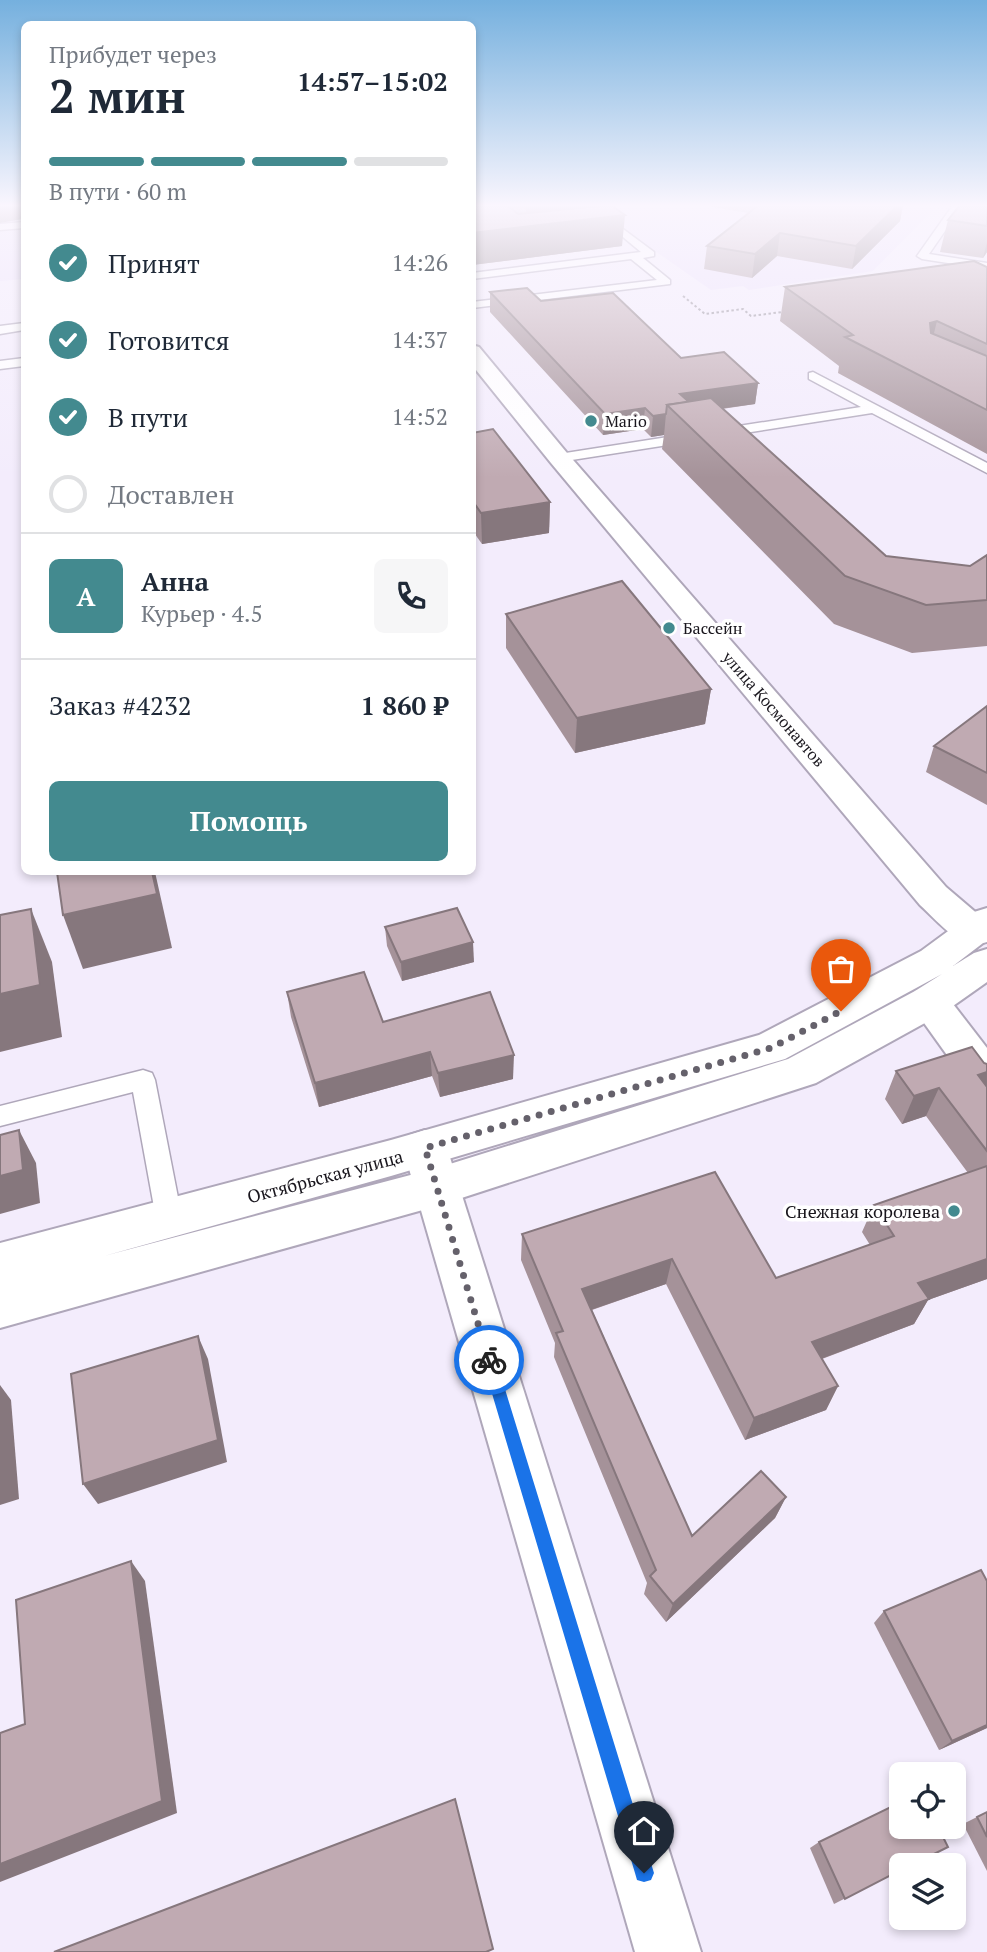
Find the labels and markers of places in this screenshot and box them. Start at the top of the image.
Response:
place label: Mario [605,410,647,432]
marker: Mario [583,413,599,429]
place label: Бассейн [683,617,743,639]
marker: Бассейн [661,620,677,636]
pin [811,939,871,1011]
place label: Снежная королева [785,1199,940,1223]
marker: Снежная королева [946,1203,962,1219]
pin [614,1801,674,1873]

